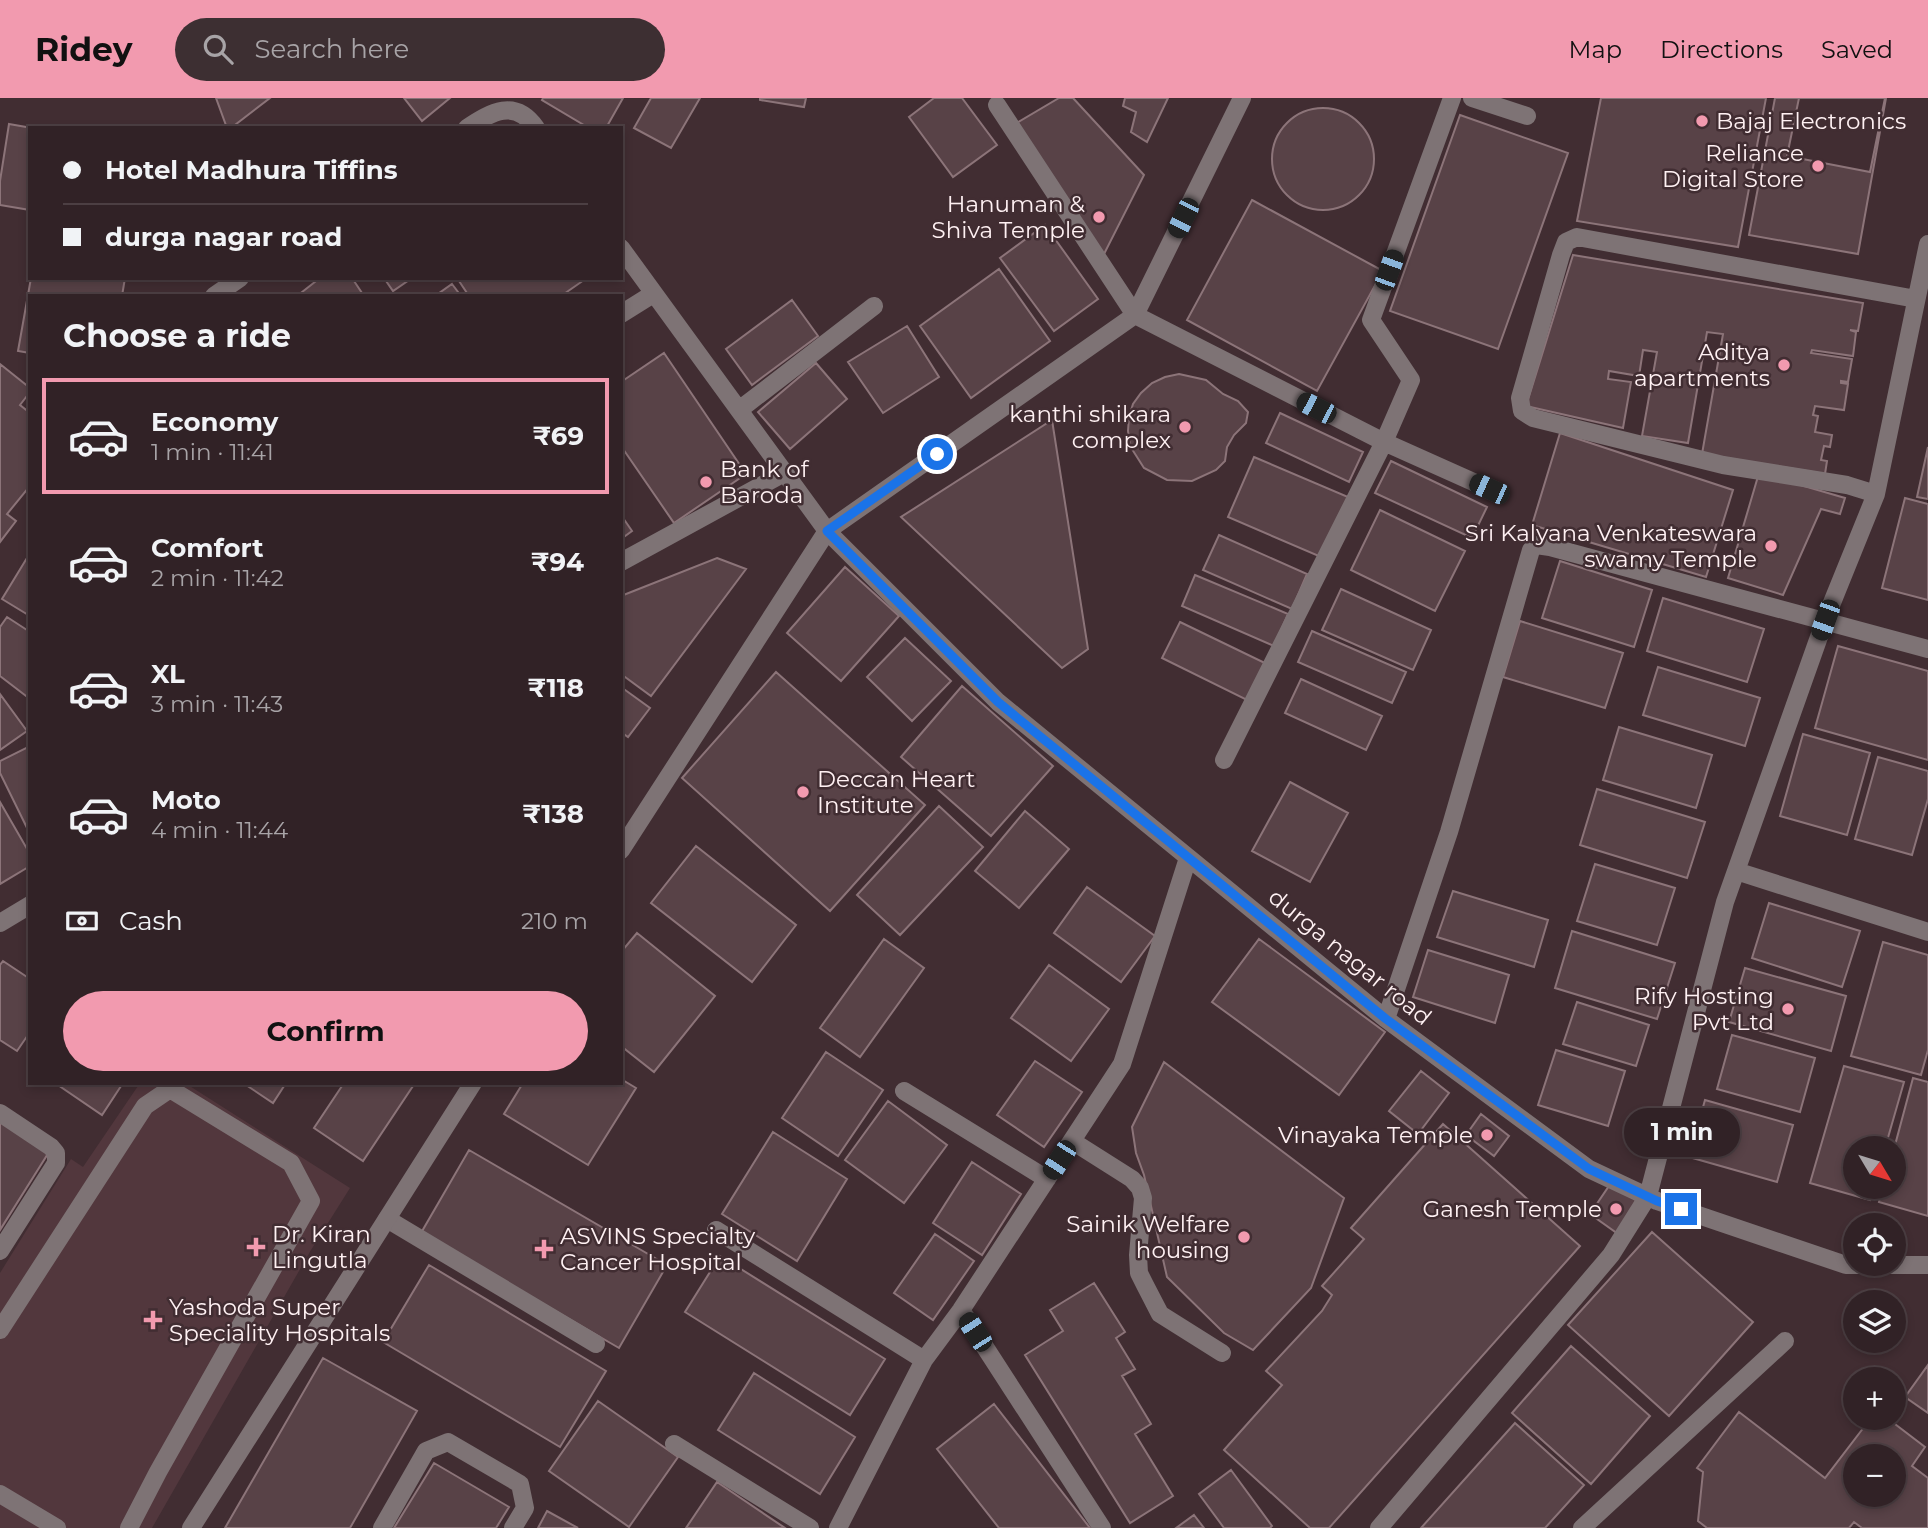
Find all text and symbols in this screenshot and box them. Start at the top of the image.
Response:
search box [175,18,665,81]
text: Ridey [35,29,133,69]
icon: search [199,30,237,68]
text: Search here [255,33,409,65]
text: Map [1569,35,1622,64]
text: Directions [1660,35,1783,64]
text: Saved [1821,35,1893,64]
place label: Bajaj Electronics [1716,107,1906,135]
marker: Bajaj Electronics [1694,113,1710,129]
place label: Reliance Digital Store [1662,139,1804,193]
text: Hotel Madhura Tiffins [105,154,398,186]
marker: Reliance Digital Store [1810,158,1826,174]
place label: Hanuman & Shiva Temple [932,190,1086,244]
car [1165,195,1202,241]
marker: Hanuman & Shiva Temple [1091,209,1107,225]
text: durga nagar road [105,221,342,253]
car [1372,247,1407,293]
text: Choose a ride [63,316,291,355]
place label: Aditya apartments [1634,338,1770,392]
marker: Aditya apartments [1776,357,1792,373]
car [1293,389,1340,427]
place label: kanthi shikara complex [1009,400,1171,454]
icon: car [67,405,130,468]
text: Economy [151,406,278,438]
marker: kanthi shikara complex [1177,419,1193,435]
text: ₹69 [533,420,584,452]
text: 1 min · 11:41 [151,438,274,466]
route start [921,438,953,470]
place label: Bank of Baroda [720,455,810,509]
car [1466,471,1513,507]
marker: Bank of Baroda [698,474,714,490]
place label: Sri Kalyana Venkateswara swamy Temple [1465,519,1757,573]
icon: car [67,531,130,594]
text: Comfort [151,532,263,564]
marker: Sri Kalyana Venkateswara swamy Temple [1763,538,1779,554]
text: ₹94 [531,546,584,578]
text: 2 min · 11:42 [151,564,284,592]
car [1808,597,1843,643]
icon: car [67,657,130,720]
text: XL [151,658,185,690]
text: ₹118 [527,672,584,704]
text: 3 min · 11:43 [151,690,283,718]
place label: Deccan Heart Institute [817,765,975,819]
icon: car [67,783,130,846]
text: Moto [151,784,221,816]
marker: Deccan Heart Institute [795,784,811,800]
text: ₹138 [522,798,584,830]
text: 4 min · 11:44 [151,816,288,844]
street label: durga nagar road [1263,883,1437,1031]
icon: cash [63,902,101,940]
text: Cash [119,905,183,937]
text: 210 m [521,907,588,935]
place label: Rify Hosting Pvt Ltd [1634,982,1774,1036]
button: Confirm [63,991,588,1071]
marker: Rify Hosting Pvt Ltd [1780,1001,1796,1017]
callout: 1 min [1623,1108,1739,1156]
text: 1 min [1651,1118,1713,1146]
place label: Vinayaka Temple [1278,1121,1473,1149]
marker: Vinayaka Temple [1479,1127,1495,1143]
north arrow [1843,1136,1906,1199]
map controls [1843,1136,1906,1507]
car [1039,1137,1080,1183]
route end [1665,1193,1697,1225]
place label: Ganesh Temple [1423,1195,1602,1223]
marker: Ganesh Temple [1608,1201,1624,1217]
place label: Sainik Welfare housing [1066,1210,1230,1264]
button: locate [1843,1213,1906,1276]
place label: Dr. Kiran Lingutla [272,1220,371,1274]
place label: ASVINS Specialty Cancer Hospital [560,1222,756,1276]
marker: Sainik Welfare housing [1236,1229,1252,1245]
marker: Dr. Kiran Lingutla [246,1237,266,1257]
marker: ASVINS Specialty Cancer Hospital [534,1239,554,1259]
button: layers [1843,1290,1906,1353]
place label: Yashoda Super Speciality Hospitals [169,1293,390,1347]
car [955,1309,996,1355]
marker: Yashoda Super Speciality Hospitals [143,1310,163,1330]
button: + [1843,1367,1906,1430]
button: − [1843,1444,1906,1507]

